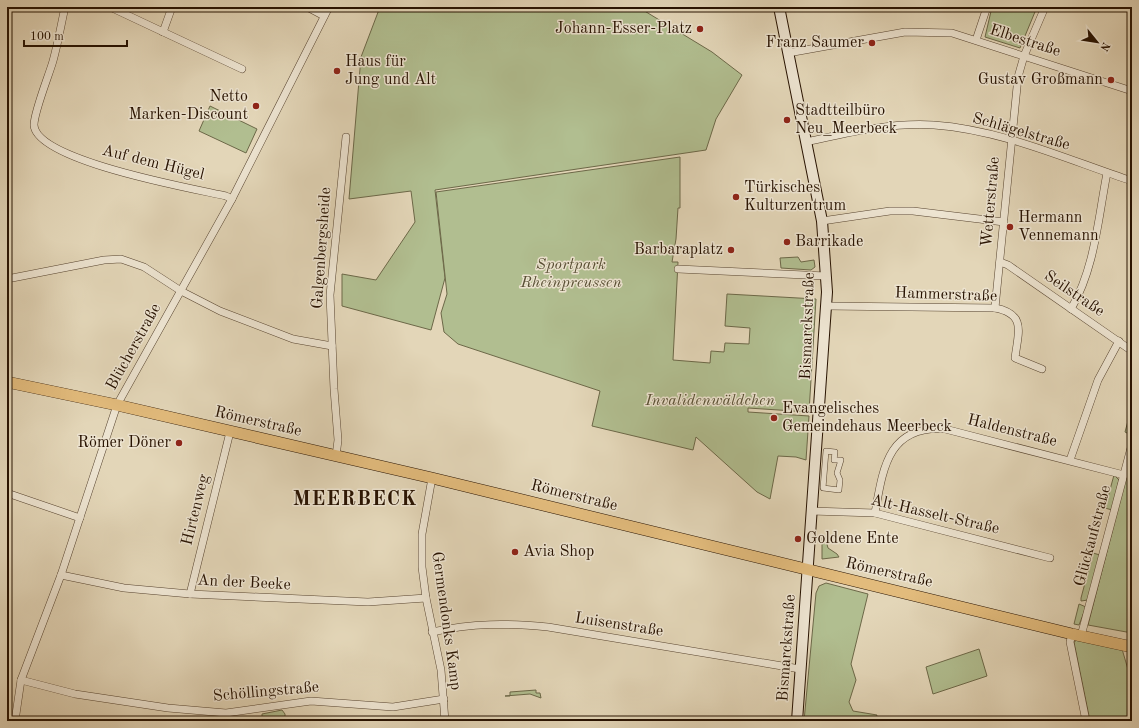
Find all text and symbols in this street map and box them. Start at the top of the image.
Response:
place label: Johann-Esser-Platz [555,21,692,37]
scale bar [24,22,127,48]
street label: Elbestraße [987,22,1063,60]
north arrow [1077,22,1117,62]
marker: Johann-Esser-Platz [695,24,705,34]
text: 100 m [30,31,64,43]
place label: Franz Saumer [766,35,864,51]
marker: Franz Saumer [867,38,877,48]
text: N [1097,40,1111,53]
place label: Haus für Jung und Alt [345,54,437,88]
marker: Haus für Jung und Alt [332,66,342,76]
place label: Gustav Großmann [978,72,1103,88]
marker: Gustav Großmann [1106,75,1116,85]
place label: Netto Marken-Discount [128,89,248,123]
marker: Netto Marken-Discount [251,101,261,111]
place label: Stadtteilbüro Neu_Meerbeck [795,103,897,137]
street label: Schlägelstraße [970,110,1072,154]
marker: Stadtteilbüro Neu_Meerbeck [782,115,792,125]
street label: Auf dem Hügel [100,143,206,183]
street label: Wetterstraße [979,156,1003,248]
place label: Türkisches Kulturzentrum [744,180,846,214]
street label: Galgenbergsheide [310,186,334,310]
marker: Türkisches Kulturzentrum [731,192,741,202]
place label: Hermann Vennemann [1018,210,1099,244]
marker: Hermann Vennemann [1005,222,1015,232]
place label: Barrikade [795,234,863,250]
marker: Barrikade [782,237,792,247]
place label: Barbaraplatz [634,242,723,258]
marker: Barbaraplatz [726,245,736,255]
park label: Sportpark Rheinpreussen [519,257,622,291]
street label: Seilstraße [1041,268,1107,320]
street label: Bismarckstraße [798,272,818,380]
street label: Hammerstraße [894,285,998,305]
street label: Blücherstraße [104,301,164,393]
park label: Invalidenwäldchen [644,393,775,409]
place label: Evangelisches Gemeindehaus Meerbeck [782,401,952,435]
street label: Römerstraße [213,404,303,440]
street label: Haldenstraße [965,412,1059,450]
marker: Evangelisches Gemeindehaus Meerbeck [769,413,779,423]
place label: Römer Döner [78,435,171,451]
marker: Römer Döner [174,438,184,448]
street label: Hirtenweg [179,472,213,547]
street label: Römerstraße [529,477,619,515]
street label: Glückaufstraße [1072,484,1114,588]
district label: MEERBECK [293,490,417,510]
street label: Alt-Hasselt-Straße [869,492,1001,538]
place label: Goldene Ente [806,531,899,547]
marker: Goldene Ente [793,534,803,544]
place label: Avia Shop [523,544,594,560]
marker: Avia Shop [510,547,520,557]
street label: Germendonks Kamp [428,551,464,691]
street label: Römerstraße [844,555,934,591]
street label: An der Beeke [197,573,291,593]
street label: Bismarckstraße [775,594,799,702]
street label: Luisenstraße [574,610,664,640]
street label: Schöllingstraße [212,679,320,705]

